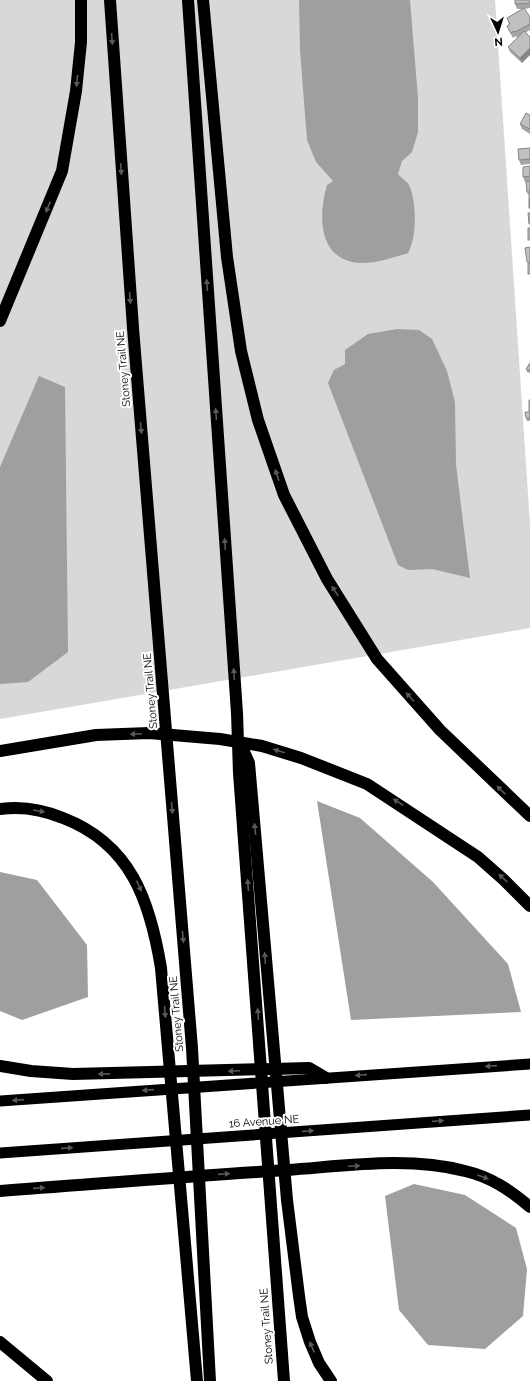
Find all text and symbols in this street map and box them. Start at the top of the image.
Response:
north arrow [478,12,518,52]
one-way arrow [109,33,116,45]
text: N [494,35,503,48]
one-way arrow [74,75,80,87]
one-way arrow [118,163,125,175]
one-way arrow [45,201,51,212]
one-way arrow [204,279,211,291]
one-way arrow [127,292,134,304]
street label: Stoney Trail NE [114,330,133,407]
one-way arrow [213,408,220,420]
one-way arrow [137,422,144,434]
one-way arrow [274,469,280,481]
one-way arrow [222,538,229,550]
one-way arrow [331,586,339,596]
street label: Stoney Trail NE [141,652,160,729]
one-way arrow [231,668,238,680]
one-way arrow [406,691,415,702]
one-way arrow [130,730,142,737]
one-way arrow [272,748,284,754]
one-way arrow [496,785,506,795]
one-way arrow [392,799,403,806]
one-way arrow [169,802,176,814]
one-way arrow [33,808,45,814]
one-way arrow [252,823,258,835]
one-way arrow [498,874,508,883]
one-way arrow [245,879,252,891]
one-way arrow [136,880,142,891]
one-way arrow [180,931,186,943]
one-way arrow [262,952,269,964]
street label: Stoney Trail NE [167,975,186,1052]
one-way arrow [161,1006,168,1018]
one-way arrow [254,1008,261,1020]
one-way arrow [485,1063,497,1070]
one-way arrow [228,1067,240,1074]
one-way arrow [98,1070,110,1077]
one-way arrow [355,1072,367,1079]
one-way arrow [142,1087,154,1094]
one-way arrow [12,1096,24,1103]
street label: 16 Avenue NE [228,1113,300,1130]
one-way arrow [432,1118,444,1125]
one-way arrow [302,1127,314,1134]
one-way arrow [61,1144,73,1151]
one-way arrow [348,1162,360,1169]
one-way arrow [218,1171,231,1177]
one-way arrow [477,1174,489,1180]
one-way arrow [33,1184,45,1191]
street label: Stoney Trail NE [257,1287,276,1364]
one-way arrow [309,1341,316,1353]

